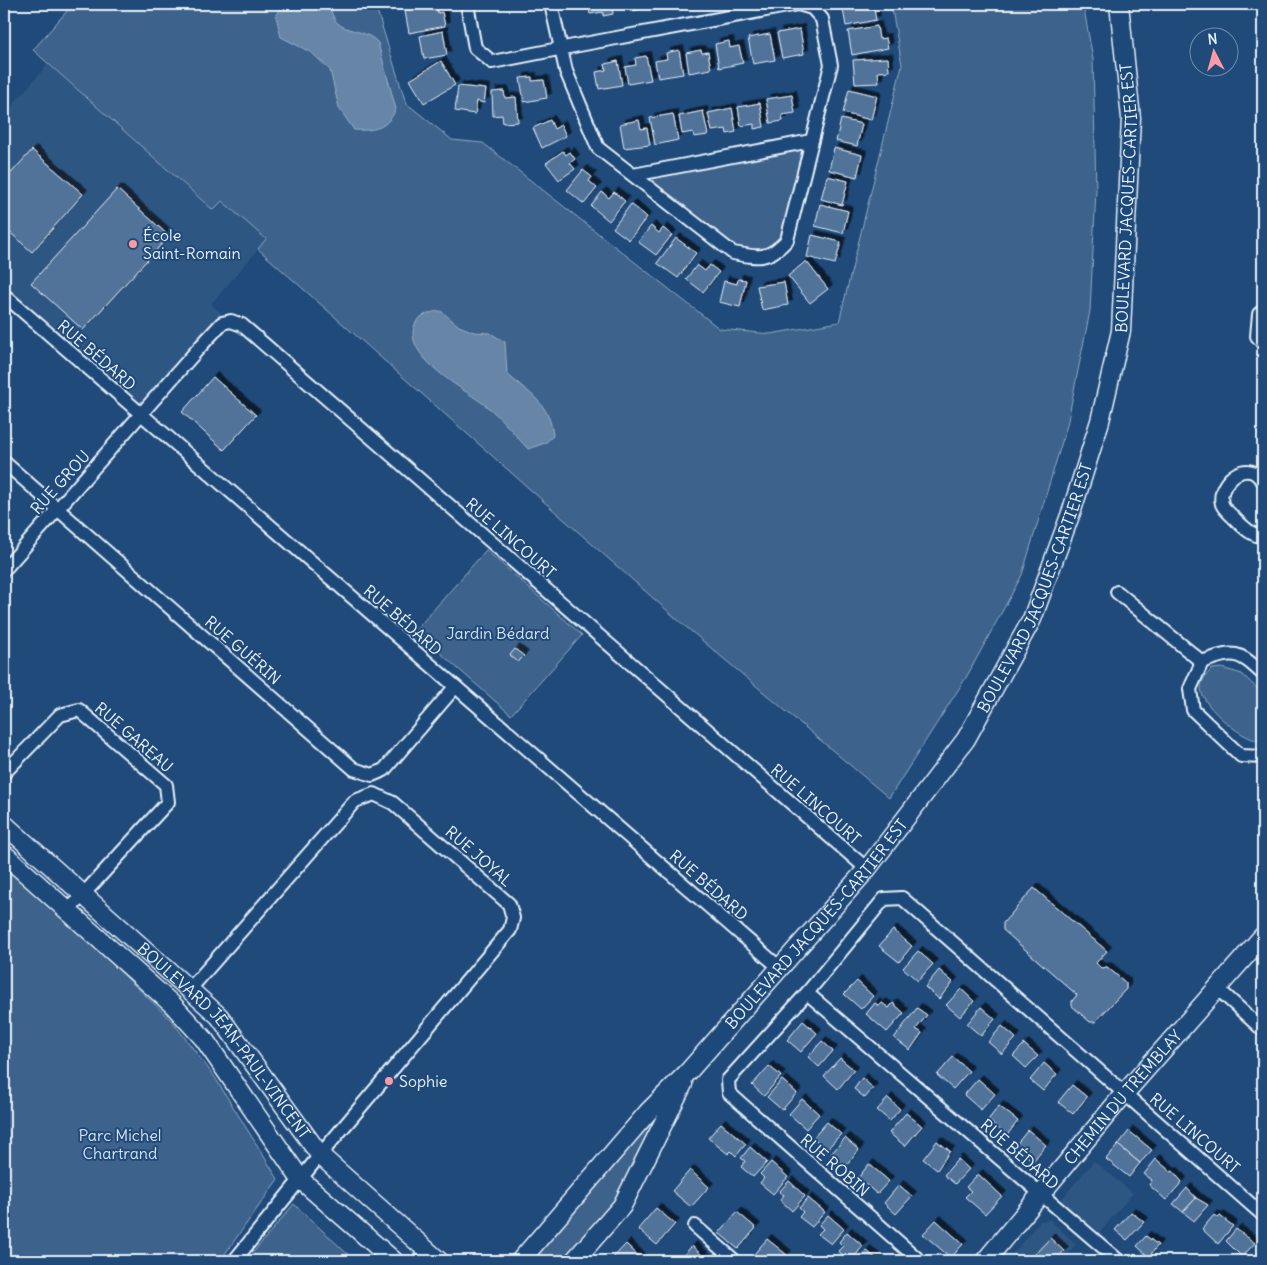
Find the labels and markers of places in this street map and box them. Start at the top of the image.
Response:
place label: École Saint-Romain [143,225,241,263]
marker: École Saint-Romain [127,238,139,250]
place label: Sophie [399,1071,447,1091]
marker: Sophie [383,1075,395,1087]

